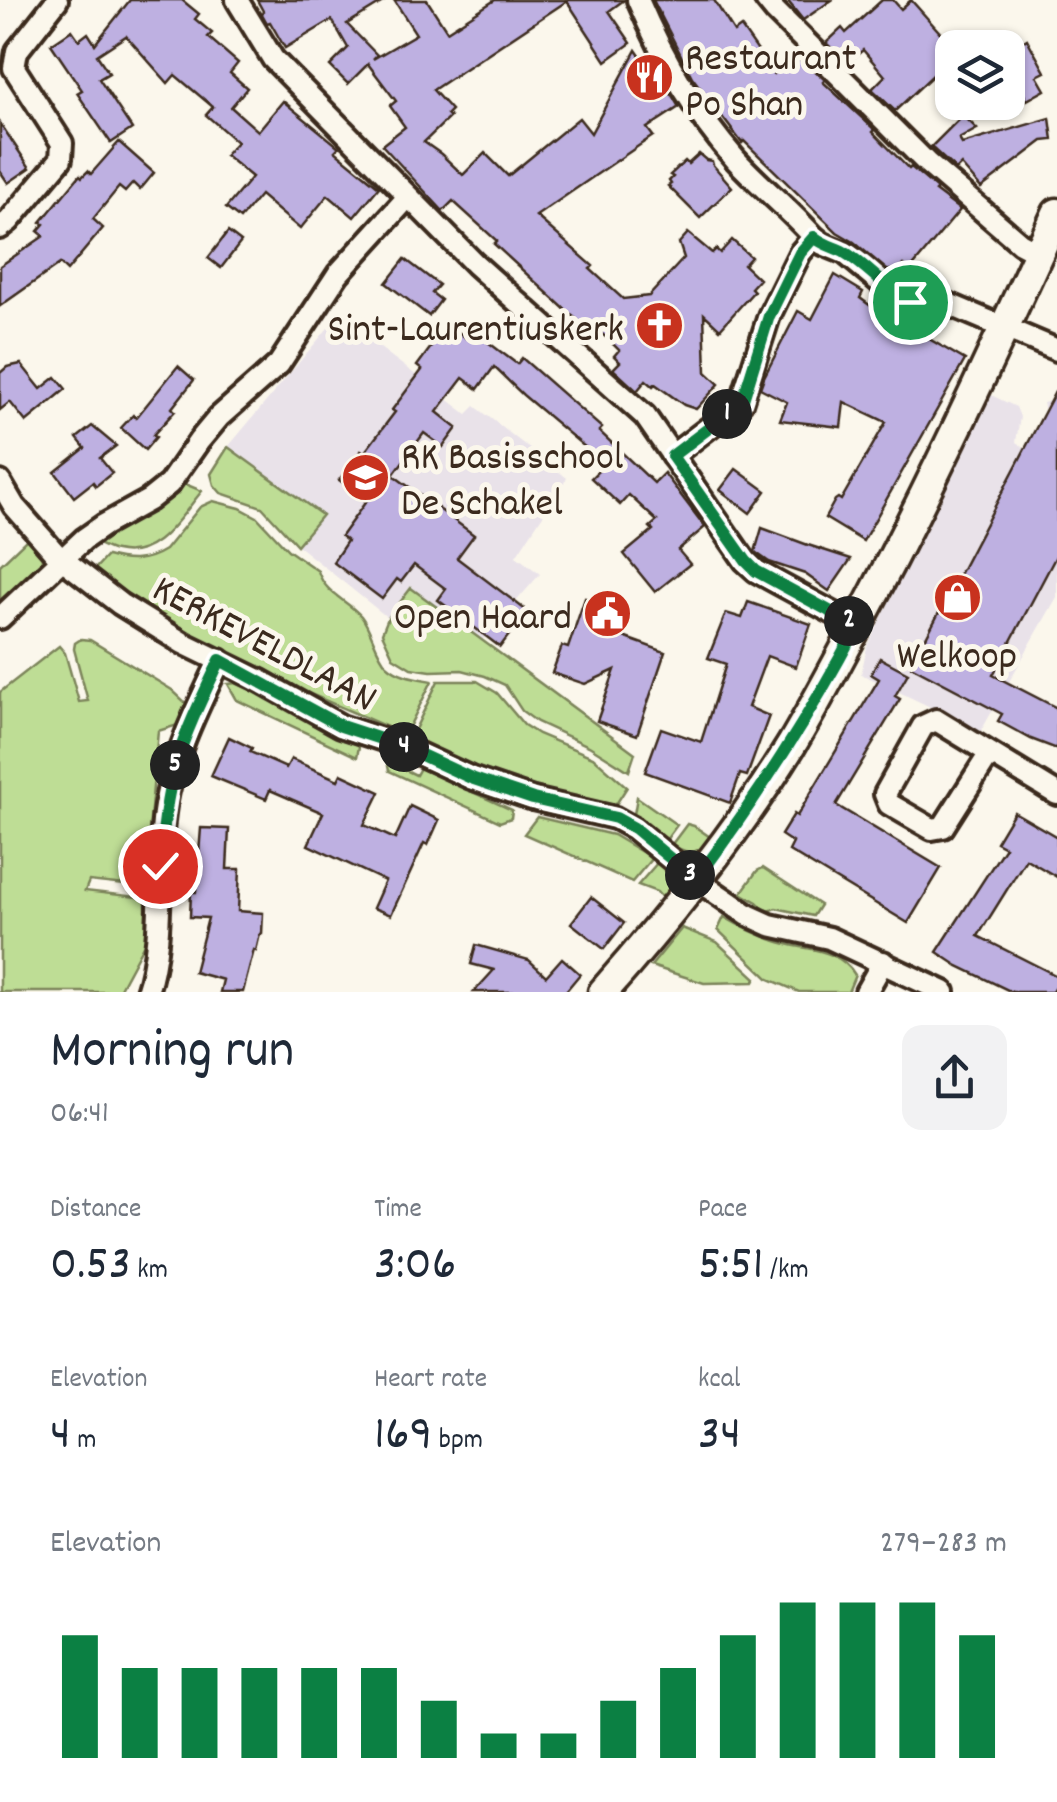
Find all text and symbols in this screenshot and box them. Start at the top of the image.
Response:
map controls [935,30,1025,120]
button: layers [935,30,1025,120]
place label: Restaurant Po Shan [685,33,857,136]
restaurant icon: Restaurant Po Shan [624,52,676,104]
pin [868,260,953,345]
icon: arrive [883,275,938,330]
church icon: Sint-Laurentiuskerk [633,300,685,352]
place label: Sint-Laurentiuskerk [327,304,624,361]
pin: 1 [702,389,752,439]
text: 1 [724,394,730,434]
place label: RK Basisschool De Schakel [401,432,623,535]
school or university icon: RK Basisschool De Schakel [340,451,392,503]
street label: KERKEVELDLAAN [141,564,385,730]
shop icon: Welkoop [931,572,983,624]
public building icon: Open Haard [581,588,633,640]
place label: Open Haard [394,592,572,649]
pin: 2 [824,596,874,646]
text: 2 [843,601,855,641]
place label: Welkoop [897,631,1017,688]
pin: 4 [379,722,429,772]
text: 4 [398,727,410,767]
pin: 5 [150,740,200,790]
text: 5 [169,745,181,785]
pin [118,824,203,909]
icon: check [133,839,188,894]
pin: 3 [665,850,715,900]
text: 3 [684,855,696,895]
text: Morning run [50,1015,294,1094]
button: share [902,1025,1007,1130]
text: 06:41 [50,1092,109,1138]
text: Distance [50,1191,141,1231]
text: Time [374,1191,422,1231]
text: Pace [698,1191,747,1231]
text: 0.53 [50,1231,131,1303]
text: 3:06 [374,1231,456,1303]
text: 5:51 [698,1231,764,1303]
text: km [131,1252,168,1292]
text: /km [764,1252,809,1292]
text: Elevation [50,1361,147,1401]
text: Heart rate [374,1361,487,1401]
text: kcal [698,1361,741,1401]
text: 4 [50,1401,71,1473]
text: 169 [374,1401,432,1473]
text: 34 [698,1401,741,1473]
text: m [71,1422,96,1462]
text: bpm [432,1422,483,1462]
text: Elevation [50,1522,161,1568]
text: 279–283 m [880,1522,1007,1568]

